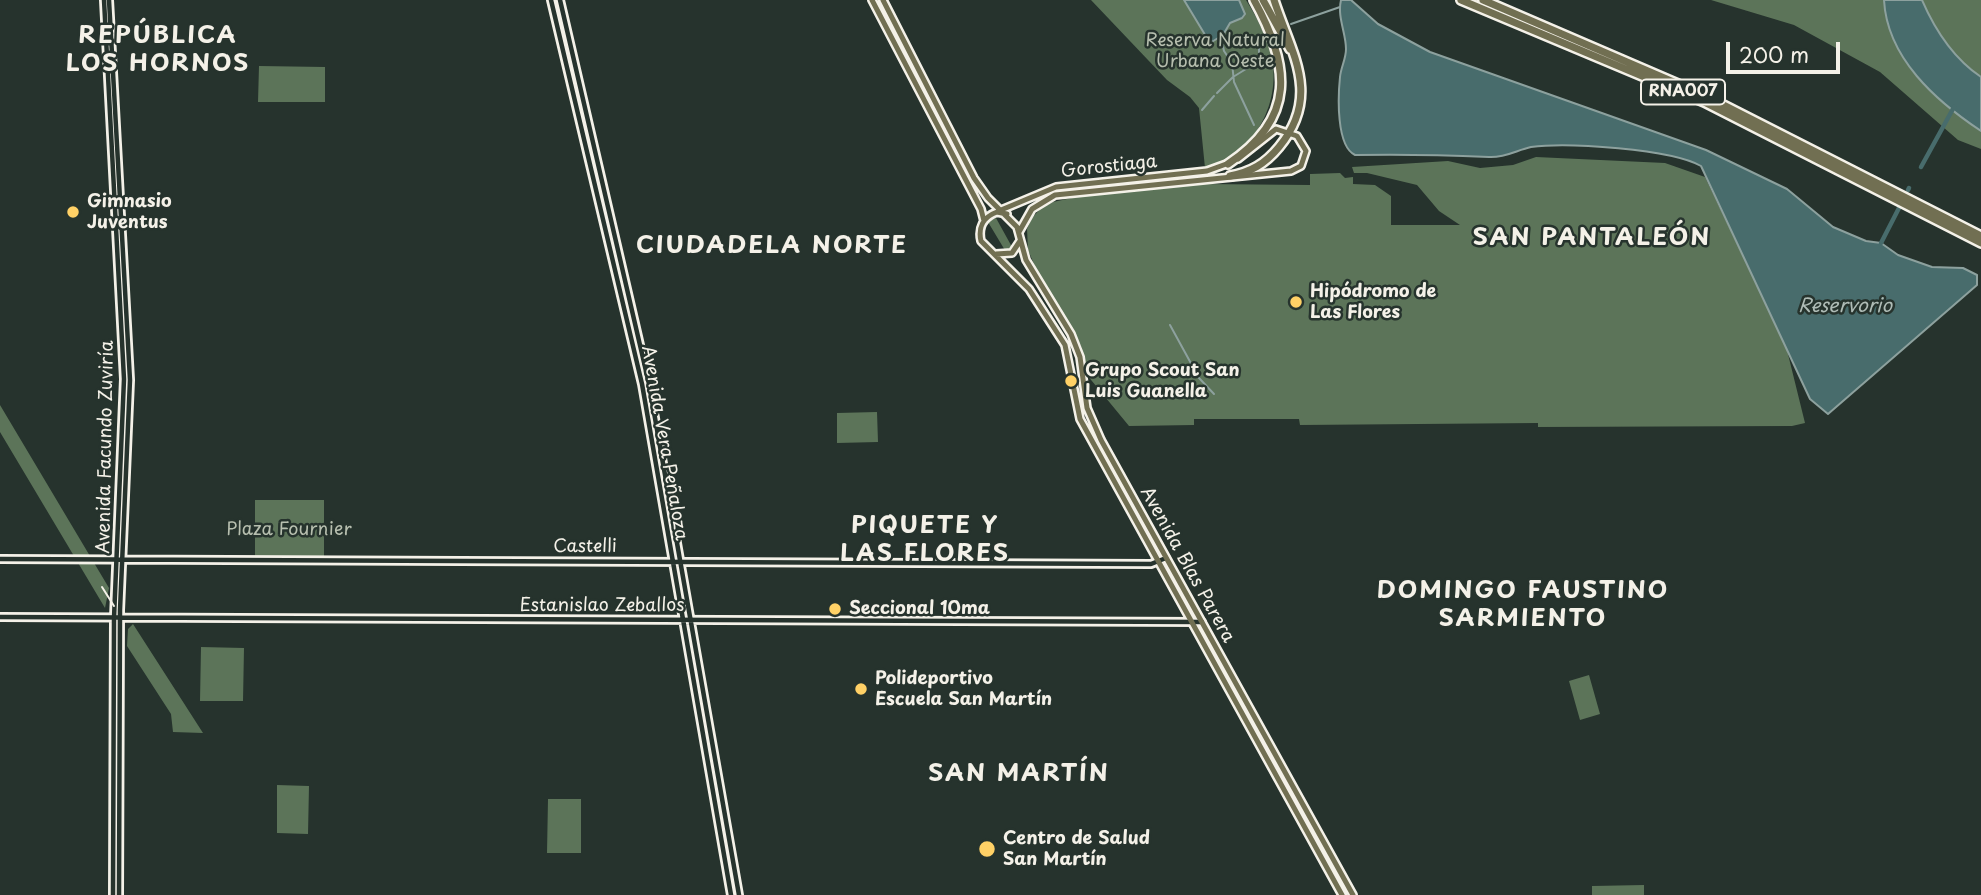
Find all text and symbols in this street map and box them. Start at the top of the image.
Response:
district label: REPÚBLICA LOS HORNOS [68,22,248,78]
scale bar [1729,28,1843,72]
park label: Reserva Natural Urbana Oeste [1145,30,1285,72]
text: 200 m [1739,38,1809,70]
road number: RNA007 [1641,80,1725,104]
street label: Gorostiaga [1060,151,1158,183]
place label: Gimnasio Juventus [87,191,172,234]
marker: Gimnasio Juventus [65,204,81,220]
district label: SAN PANTALEÓN [1475,224,1709,252]
district label: CIUDADELA NORTE [638,232,906,260]
place label: Hipódromo de Las Flores [1310,281,1436,324]
marker: Hipódromo de Las Flores [1288,294,1304,310]
water label: Reservorio [1798,296,1892,318]
street label: Avenida Facundo Zuviría [93,340,119,554]
street label: Avenida Vera Peñaloza [636,344,692,542]
place label: Grupo Scout San Luis Guanella [1085,360,1240,402]
marker: Grupo Scout San Luis Guanella [1063,373,1079,389]
street label: Avenida Blas Parera [1135,483,1239,647]
district label: PIQUETE Y LAS FLORES [842,512,1008,568]
park label: Plaza Fournier [226,519,352,541]
street label: Castelli [553,536,617,558]
district label: DOMINGO FAUSTINO SARMIENTO [1379,577,1667,633]
street label: Estanislao Zeballos [520,595,684,617]
place label: Seccional 10ma [849,598,990,620]
marker: Seccional 10ma [827,601,843,617]
place label: Polideportivo Escuela San Martín [875,668,1052,710]
marker: Polideportivo Escuela San Martín [853,681,869,697]
district label: SAN MARTÍN [931,760,1107,788]
place label: Centro de Salud San Martín [1003,828,1150,870]
marker: Centro de Salud San Martín [977,839,997,859]

